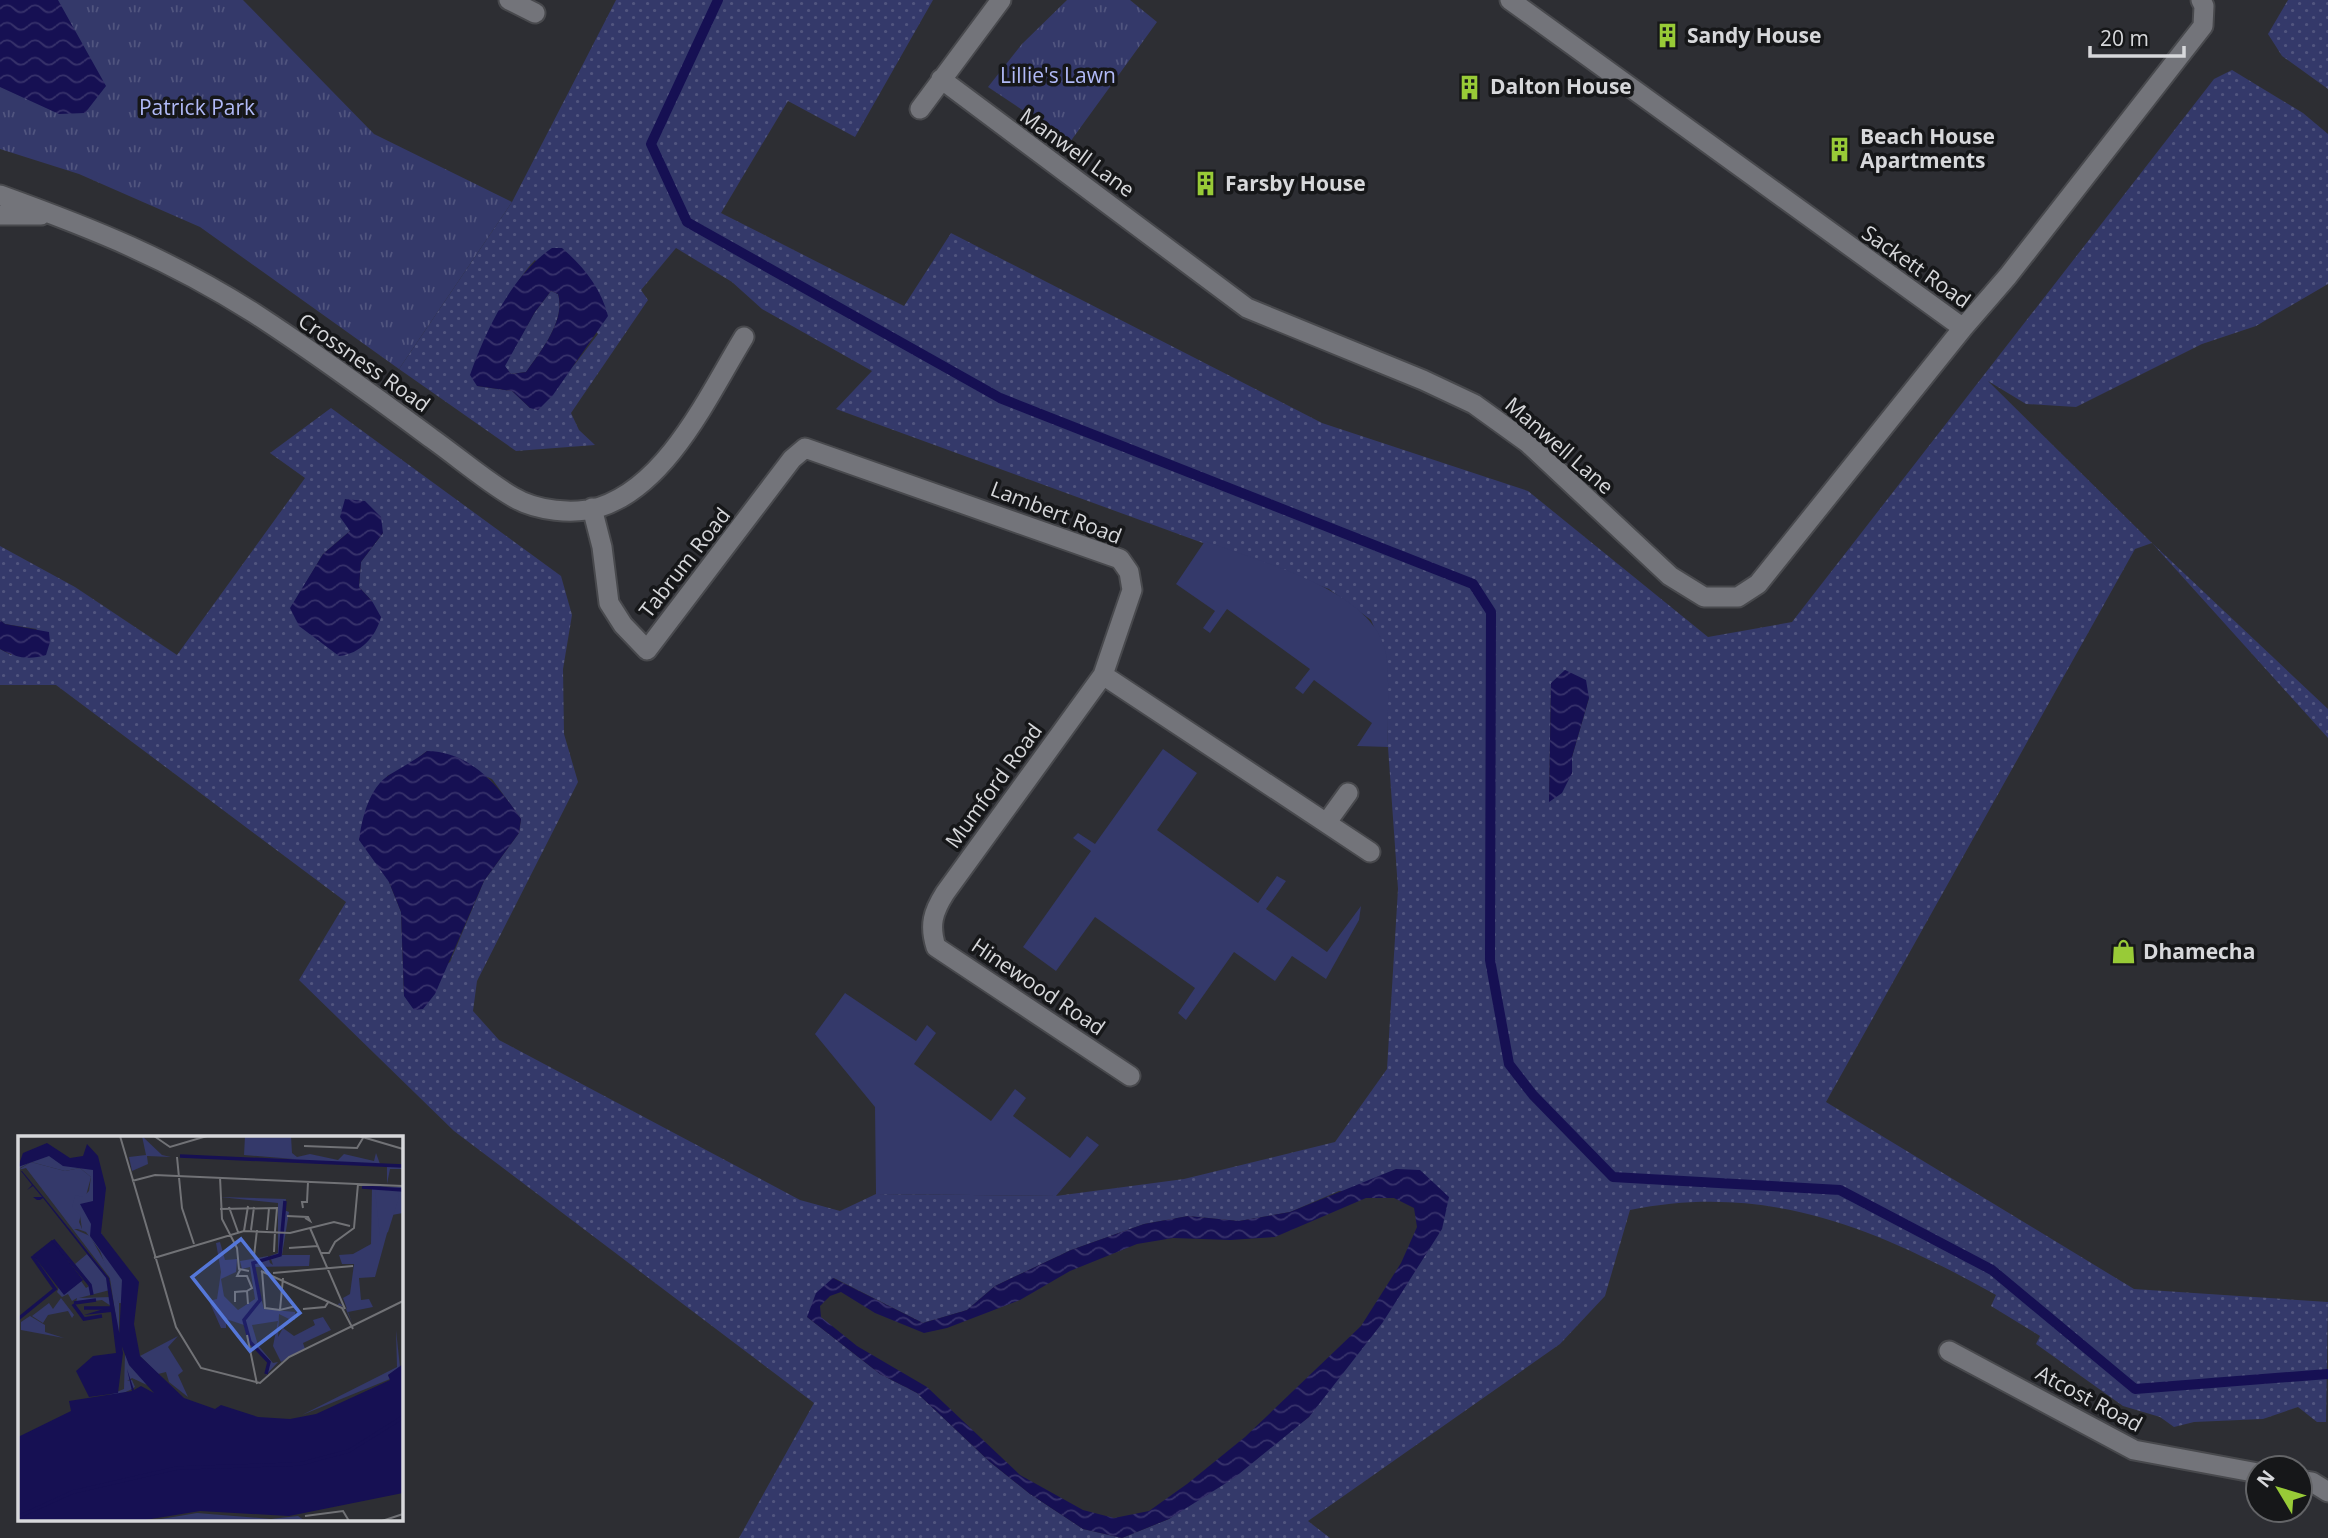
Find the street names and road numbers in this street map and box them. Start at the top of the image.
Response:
street label: Manwell Lane [1015,101,1140,203]
street label: Sackett Road [1857,218,1976,314]
street label: Crossness Road [293,306,436,418]
street label: Manwell Lane [1500,390,1620,500]
street label: Lambert Road [987,474,1126,550]
street label: Tabrum Road [632,502,736,623]
street label: Mumford Road [938,717,1048,853]
street label: Hinewood Road [966,931,1111,1041]
street label: Atcost Road [2031,1358,2147,1438]

